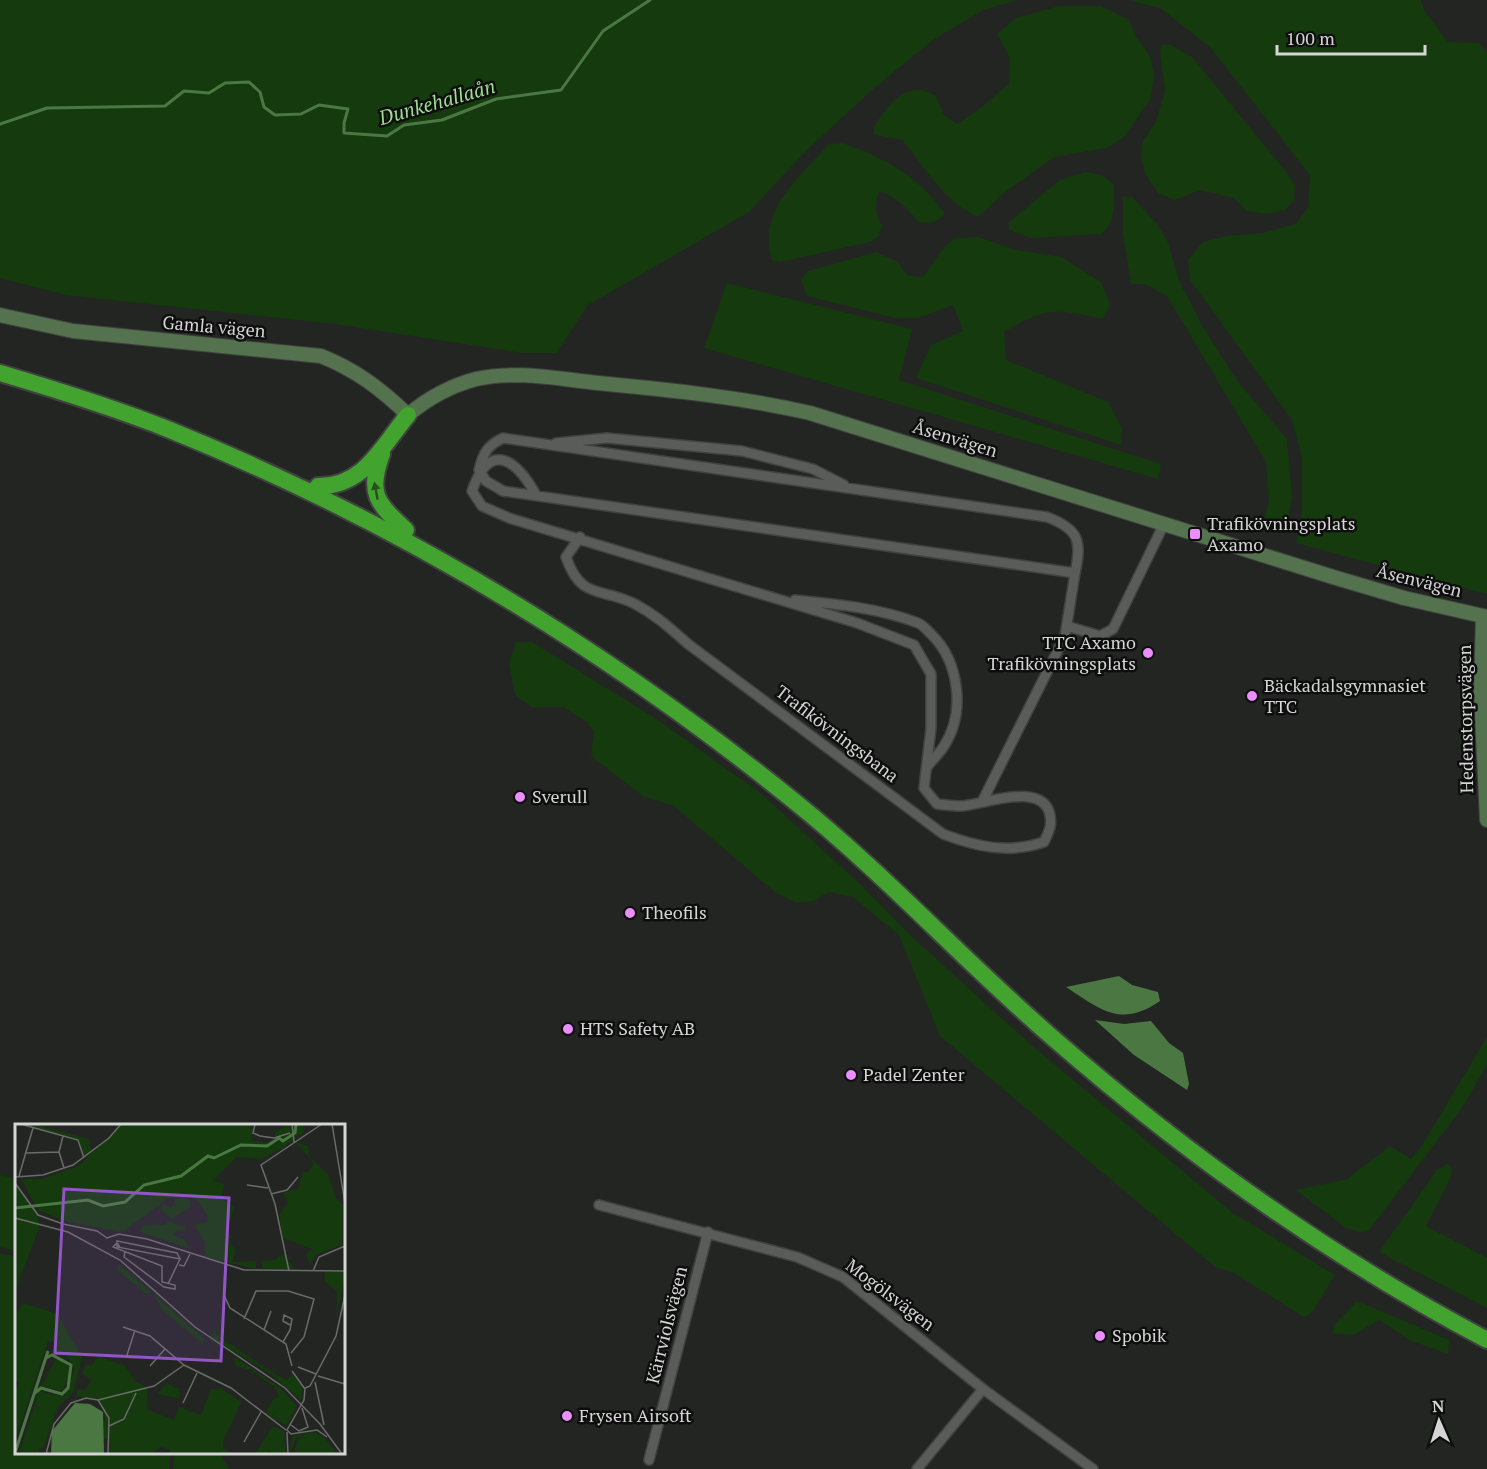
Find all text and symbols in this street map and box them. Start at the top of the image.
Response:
scale bar [1277,18,1426,56]
text: 100 m [1286,26,1335,50]
water label: Dunkehallaån [375,72,498,131]
street label: Gamla vägen [162,310,267,342]
street label: Åsenvägen [910,414,1001,462]
one-way arrow [371,481,380,500]
place label: Trafikövningsplats Axamo [1207,511,1355,556]
marker: Trafikövningsplats Axamo [1188,527,1202,541]
street label: Åsenvägen [1374,558,1465,602]
place label: TTC Axamo Trafikövningsplats [988,630,1136,675]
street label: Hedenstorpsvägen [1452,644,1478,794]
marker: TTC Axamo Trafikövningsplats [1141,646,1155,660]
place label: Bäckadalsgymnasiet TTC [1264,673,1426,718]
street label: Trafikövningsbana [771,679,904,787]
marker: Bäckadalsgymnasiet TTC [1245,689,1259,703]
place label: Sverull [532,784,588,808]
marker: Sverull [513,790,527,804]
place label: Theofils [642,900,707,924]
marker: Theofils [623,906,637,920]
place label: HTS Safety AB [580,1016,695,1040]
marker: HTS Safety AB [561,1022,575,1036]
place label: Padel Zenter [863,1062,965,1086]
marker: Padel Zenter [844,1068,858,1082]
inset map [15,1124,345,1454]
street label: Mogölsvägen [841,1253,940,1336]
street label: Kärrviolsvägen [640,1263,692,1386]
place label: Spobik [1112,1323,1167,1347]
marker: Spobik [1093,1329,1107,1343]
north arrow [1409,1391,1469,1451]
text: N [1432,1395,1445,1417]
place label: Frysen Airsoft [579,1403,692,1427]
marker: Frysen Airsoft [560,1409,574,1423]

